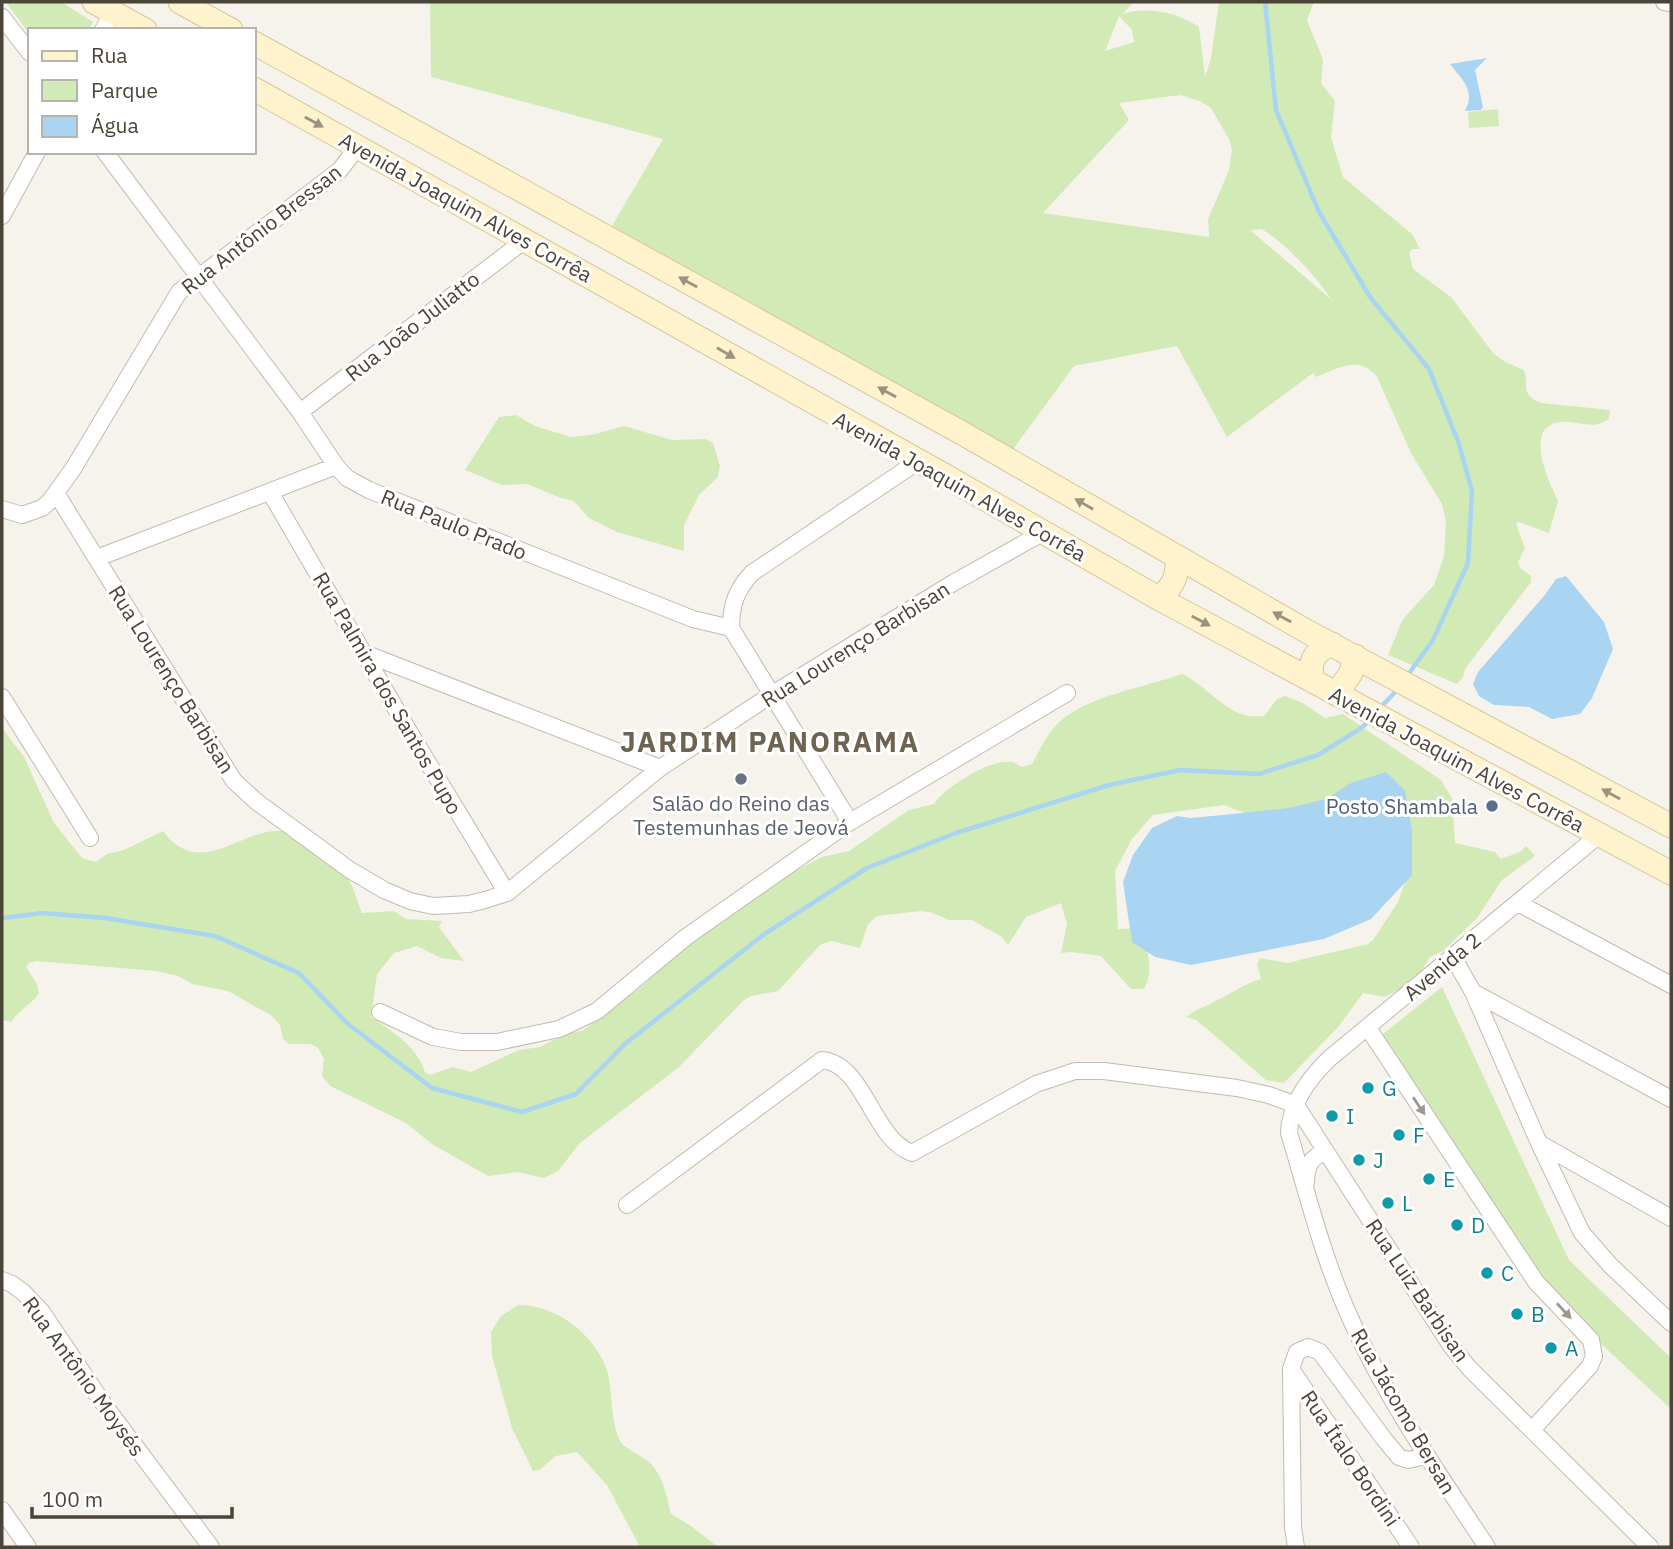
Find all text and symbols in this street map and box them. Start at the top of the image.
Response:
legend [28,28,256,154]
text: Rua [91,41,128,69]
text: Parque [91,76,158,104]
text: Água [91,111,139,139]
one-way arrow [304,116,323,128]
street label: Avenida Joaquim Alves Corrêa [334,126,598,288]
street label: Rua Antônio Bressan [175,158,347,300]
street label: Rua João Juliatto [339,265,485,387]
one-way arrow [678,276,697,288]
one-way arrow [716,347,735,359]
one-way arrow [877,386,896,398]
street label: Avenida Joaquim Alves Corrêa [828,405,1092,567]
street label: Rua Paulo Prado [377,482,531,566]
one-way arrow [1075,498,1094,511]
street label: Rua Palmira dos Santos Pupo [307,567,469,819]
street label: Rua Lourenço Barbisan [755,575,955,713]
street label: Rua Lourenço Barbisan [103,579,241,779]
one-way arrow [1272,611,1292,623]
one-way arrow [1191,615,1211,627]
street label: Avenida Joaquim Alves Corrêa [1324,680,1590,838]
district label: JARDIM PANORAMA [620,723,920,760]
marker: Salão do Reino das Testemunhas de Jeová [733,771,749,787]
one-way arrow [1601,788,1621,800]
place label: Salão do Reino das Testemunhas de Jeová [633,789,849,841]
place label: Posto Shambala [1326,792,1478,820]
marker: Posto Shambala [1484,798,1500,814]
street label: Avenida 2 [1397,925,1487,1007]
place label: G [1382,1074,1397,1102]
marker: G [1360,1080,1376,1096]
one-way arrow [1412,1096,1425,1115]
place label: I [1346,1102,1354,1130]
marker: I [1324,1108,1340,1124]
place label: F [1413,1121,1425,1149]
marker: F [1391,1127,1407,1143]
place label: J [1373,1146,1384,1174]
marker: J [1351,1152,1367,1168]
place label: E [1443,1165,1455,1193]
marker: E [1421,1171,1437,1187]
place label: L [1402,1189,1413,1217]
marker: L [1380,1195,1396,1211]
place label: D [1471,1211,1485,1239]
street label: Rua Luiz Barbisan [1360,1213,1476,1367]
marker: D [1449,1217,1465,1233]
place label: C [1501,1259,1514,1287]
marker: C [1479,1265,1495,1281]
street label: Rua Antônio Moysés [17,1291,151,1461]
place label: B [1531,1300,1545,1328]
one-way arrow [1555,1302,1571,1319]
marker: B [1509,1306,1525,1322]
street label: Rua Jácomo Bersan [1345,1323,1463,1499]
place label: A [1565,1334,1578,1362]
marker: A [1543,1340,1559,1356]
street label: Rua Ítalo Bordini [1295,1384,1407,1532]
scale bar [32,1476,231,1520]
text: 100 m [42,1485,103,1513]

